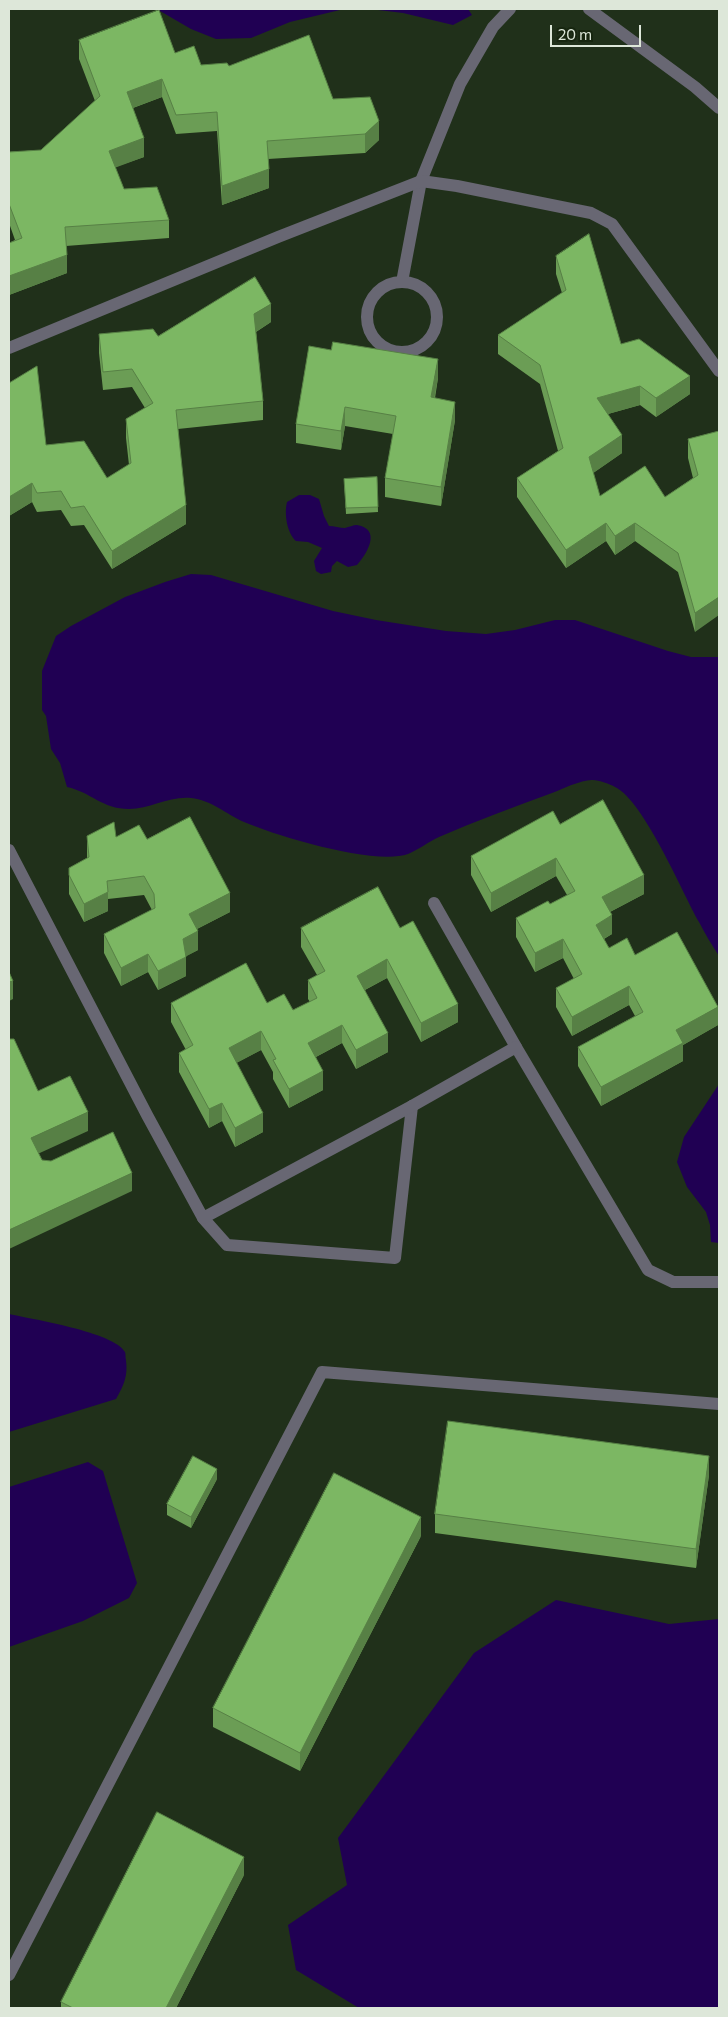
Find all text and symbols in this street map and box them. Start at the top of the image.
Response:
scale bar [553,15,644,47]
text: 20 m [558,25,592,43]

